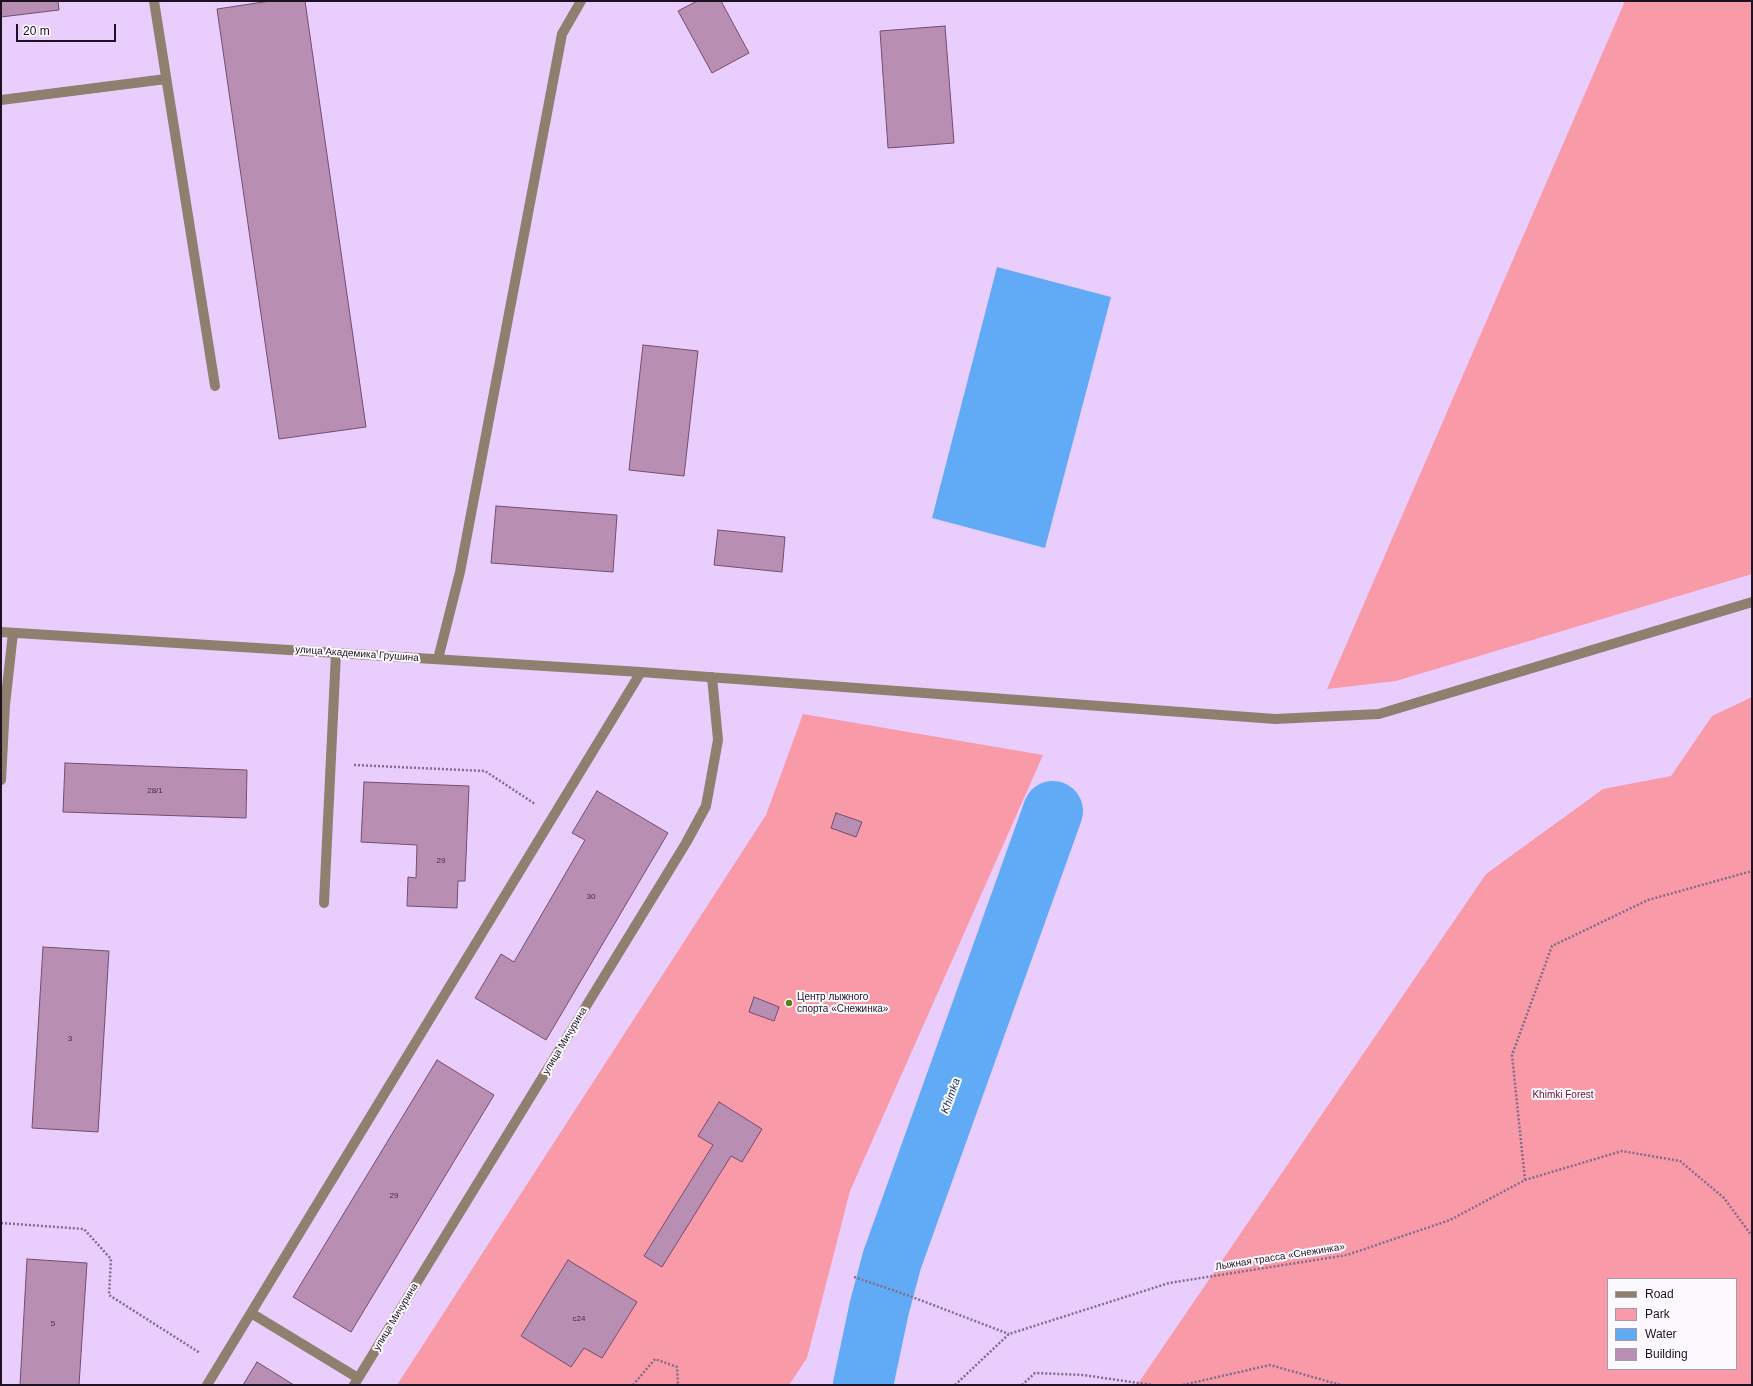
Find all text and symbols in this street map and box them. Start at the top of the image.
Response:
scale bar [18,16,118,42]
text: 20 m [23,24,50,38]
street label: улица Академика Грушина [295,644,419,664]
house number: 28/1 [147,786,163,796]
house number: 29 [437,856,445,866]
house number: 30 [587,892,595,902]
place label: Центр лыжного спорта «Снежинка» [797,991,888,1014]
marker: Центр лыжного спорта «Снежинка» [784,998,794,1008]
street label: улица Мичурина [540,1005,590,1077]
house number: 3 [68,1034,72,1044]
water label: Khimka [939,1077,963,1115]
park label: Khimki Forest [1532,1089,1594,1101]
house number: 29 [390,1191,398,1201]
street label: Лыжная трасса «Снежинка» [1214,1241,1346,1273]
legend [1607,1278,1737,1370]
street label: улица Мичурина [371,1281,421,1353]
text: Road [1645,1287,1674,1301]
text: Park [1645,1307,1670,1321]
house number: с24 [573,1314,585,1324]
house number: 5 [51,1319,55,1329]
text: Water [1645,1327,1677,1341]
text: Building [1645,1347,1688,1361]

